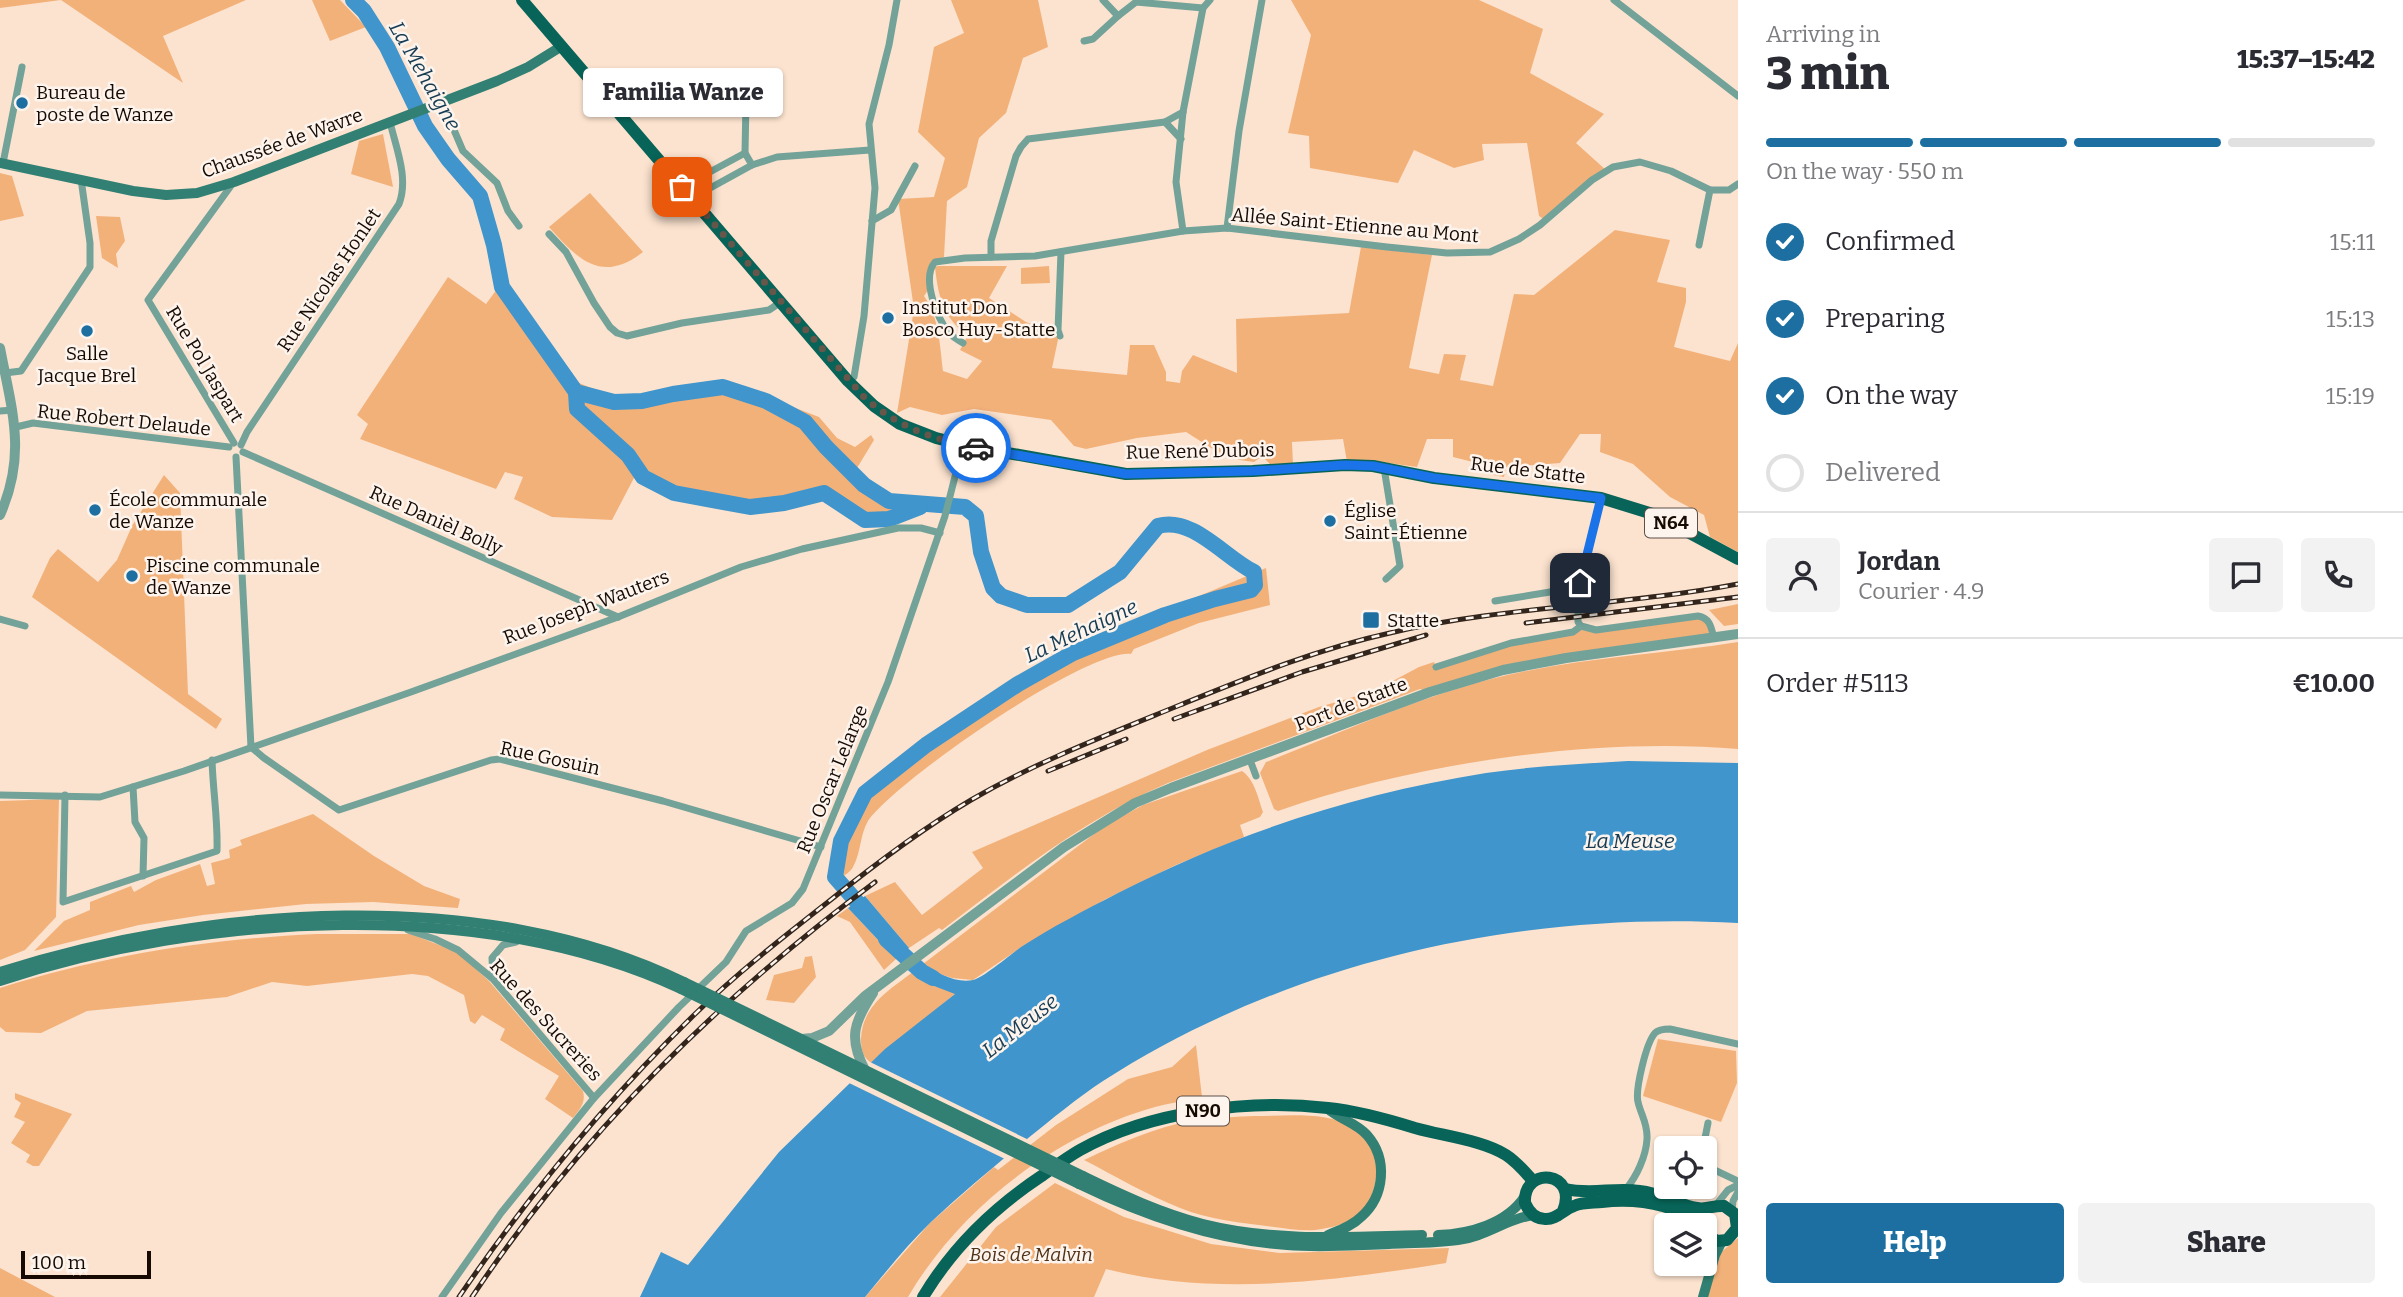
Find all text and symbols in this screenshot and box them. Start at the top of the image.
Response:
water label: La Mehaigne [383,17,467,136]
text: Arriving in [1766,20,1880,48]
text: 15:37–15:42 [2237,44,2375,75]
text: 3 min [1766,46,1889,101]
callout: Familia Wanze [582,68,782,117]
text: Familia Wanze [602,78,764,106]
place label: Bureau de poste de Wanze [36,81,173,126]
marker: Bureau de poste de Wanze [14,95,30,111]
street label: Chaussée de Wavre [198,103,366,183]
pin [652,157,712,217]
text: On the way · 550 m [1766,157,1963,185]
icon: bag [663,168,701,206]
street label: Allée Saint-Etienne au Mont [1230,203,1480,247]
street label: Rue Nicolas Honlet [272,204,386,356]
icon: check [1766,223,1804,261]
text: Confirmed [1825,226,1955,257]
text: 15:11 [2330,228,2375,256]
place label: Institut Don Bosco Huy-Statte [902,296,1055,341]
icon: check [1766,300,1804,338]
street label: Rue Pol Jaspart [161,302,249,426]
text: Preparing [1825,303,1945,334]
text: 15:13 [2326,305,2375,333]
marker: Institut Don Bosco Huy-Statte [880,310,896,326]
marker: Salle Jacque Brel [79,323,95,339]
place label: Salle Jacque Brel [37,342,136,387]
icon: check [1766,377,1804,415]
text: On the way [1825,380,1958,411]
text: 15:19 [2326,382,2375,410]
street label: Rue Robert Delaude [36,399,212,441]
courier [941,413,1011,483]
icon: car [957,429,995,467]
street label: Rue René Dubois [1125,438,1275,464]
street label: Rue de Statte [1469,452,1587,488]
text: Delivered [1825,457,1940,488]
street label: Rue Danièl Bolly [366,480,507,560]
place label: École communale de Wanze [109,488,267,533]
place label: Église Saint-Étienne [1344,499,1468,544]
marker: École communale de Wanze [87,502,103,518]
road number: N64 [1645,508,1697,538]
marker: Église Saint-Étienne [1322,513,1338,529]
button: person [1766,538,1840,612]
button: chat [2209,538,2283,612]
button: phone [2301,538,2375,612]
text: Jordan [1858,546,1940,577]
pin [1550,553,1610,613]
place label: Piscine communale de Wanze [146,554,320,599]
icon: home [1561,564,1599,602]
street label: Rue Joseph Wauters [500,565,672,649]
marker: Piscine communale de Wanze [124,568,140,584]
text: Courier · 4.9 [1858,577,1985,605]
water label: La Mehaigne [1020,593,1142,668]
place label: Statte [1387,609,1439,632]
marker: Statte [1361,610,1381,630]
text: Order #5113 [1766,668,1909,699]
text: €10.00 [2293,668,2375,699]
street label: Port de Statte [1292,672,1410,736]
street label: Rue Oscar Lelarge [792,701,872,857]
street label: Rue Gosuin [498,736,602,780]
water label: La Meuse [1586,828,1675,854]
street label: Rue des Sucreries [485,954,607,1086]
water label: La Meuse [977,988,1063,1064]
road number: N90 [1177,1096,1229,1126]
map controls [1654,1136,1717,1276]
button: locate [1654,1136,1717,1199]
button: Help [1766,1203,2064,1283]
button: Share [2078,1203,2375,1283]
button: layers [1654,1213,1717,1276]
park label: Bois de Malvin [969,1243,1093,1266]
scale bar [21,1248,150,1280]
text: 100 m [32,1251,86,1274]

